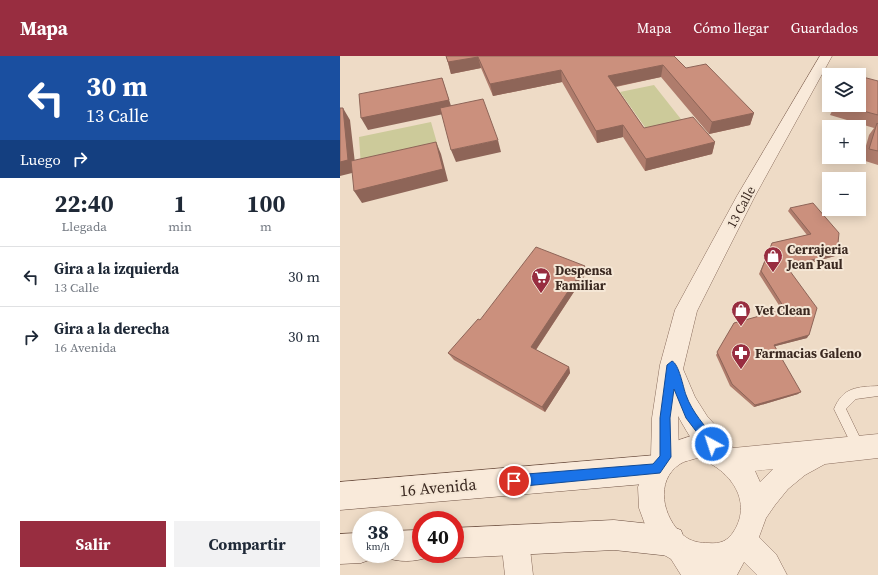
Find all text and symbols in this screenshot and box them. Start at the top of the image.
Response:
text: Mapa [20,15,68,41]
text: Mapa [637,18,671,38]
text: Cómo llegar [693,18,769,38]
text: Guardados [791,18,858,38]
text: 30 m [86,67,148,105]
map controls [822,68,866,216]
button: layers [822,68,866,112]
icon: left [20,72,72,124]
text: 13 Calle [86,103,149,128]
button: + [822,120,866,164]
icon: right [69,148,91,170]
text: Luego [20,149,61,170]
button: − [822,172,866,216]
street label: 13 Calle [723,183,759,231]
text: 22:40 [55,187,114,220]
text: 1 [174,187,187,220]
text: 100 [246,187,285,220]
text: Llegada [62,218,107,235]
text: min [168,218,192,235]
text: m [260,218,272,235]
place label: Cerrajeria Jean Paul [786,241,848,273]
shop icon: Cerrajeria Jean Paul [762,245,784,273]
text: Gira a la izquierda [54,258,179,279]
place label: Despensa Familiar [555,262,612,294]
icon: left [20,266,42,288]
text: 30 m [288,266,320,287]
supermarket icon: Despensa Familiar [530,266,552,294]
text: 13 Calle [54,279,99,296]
shop icon: Vet Clean [730,299,752,327]
place label: Vet Clean [755,302,811,319]
text: Gira a la derecha [54,318,169,339]
icon: right [20,326,42,348]
text: 30 m [288,326,320,347]
text: 16 Avenida [54,339,116,356]
pharmacy icon: Farmacias Galeno [730,342,752,370]
place label: Farmacias Galeno [755,345,862,362]
position arrow [691,423,733,465]
pin [497,464,531,498]
icon: arrive [503,470,525,492]
street label: 16 Avenida [399,473,478,501]
speed limit sign: 40 [412,511,464,563]
text: 38 [367,518,389,546]
button: Salir [20,521,166,567]
button: Compartir [174,521,320,567]
text: km/h [366,540,390,553]

